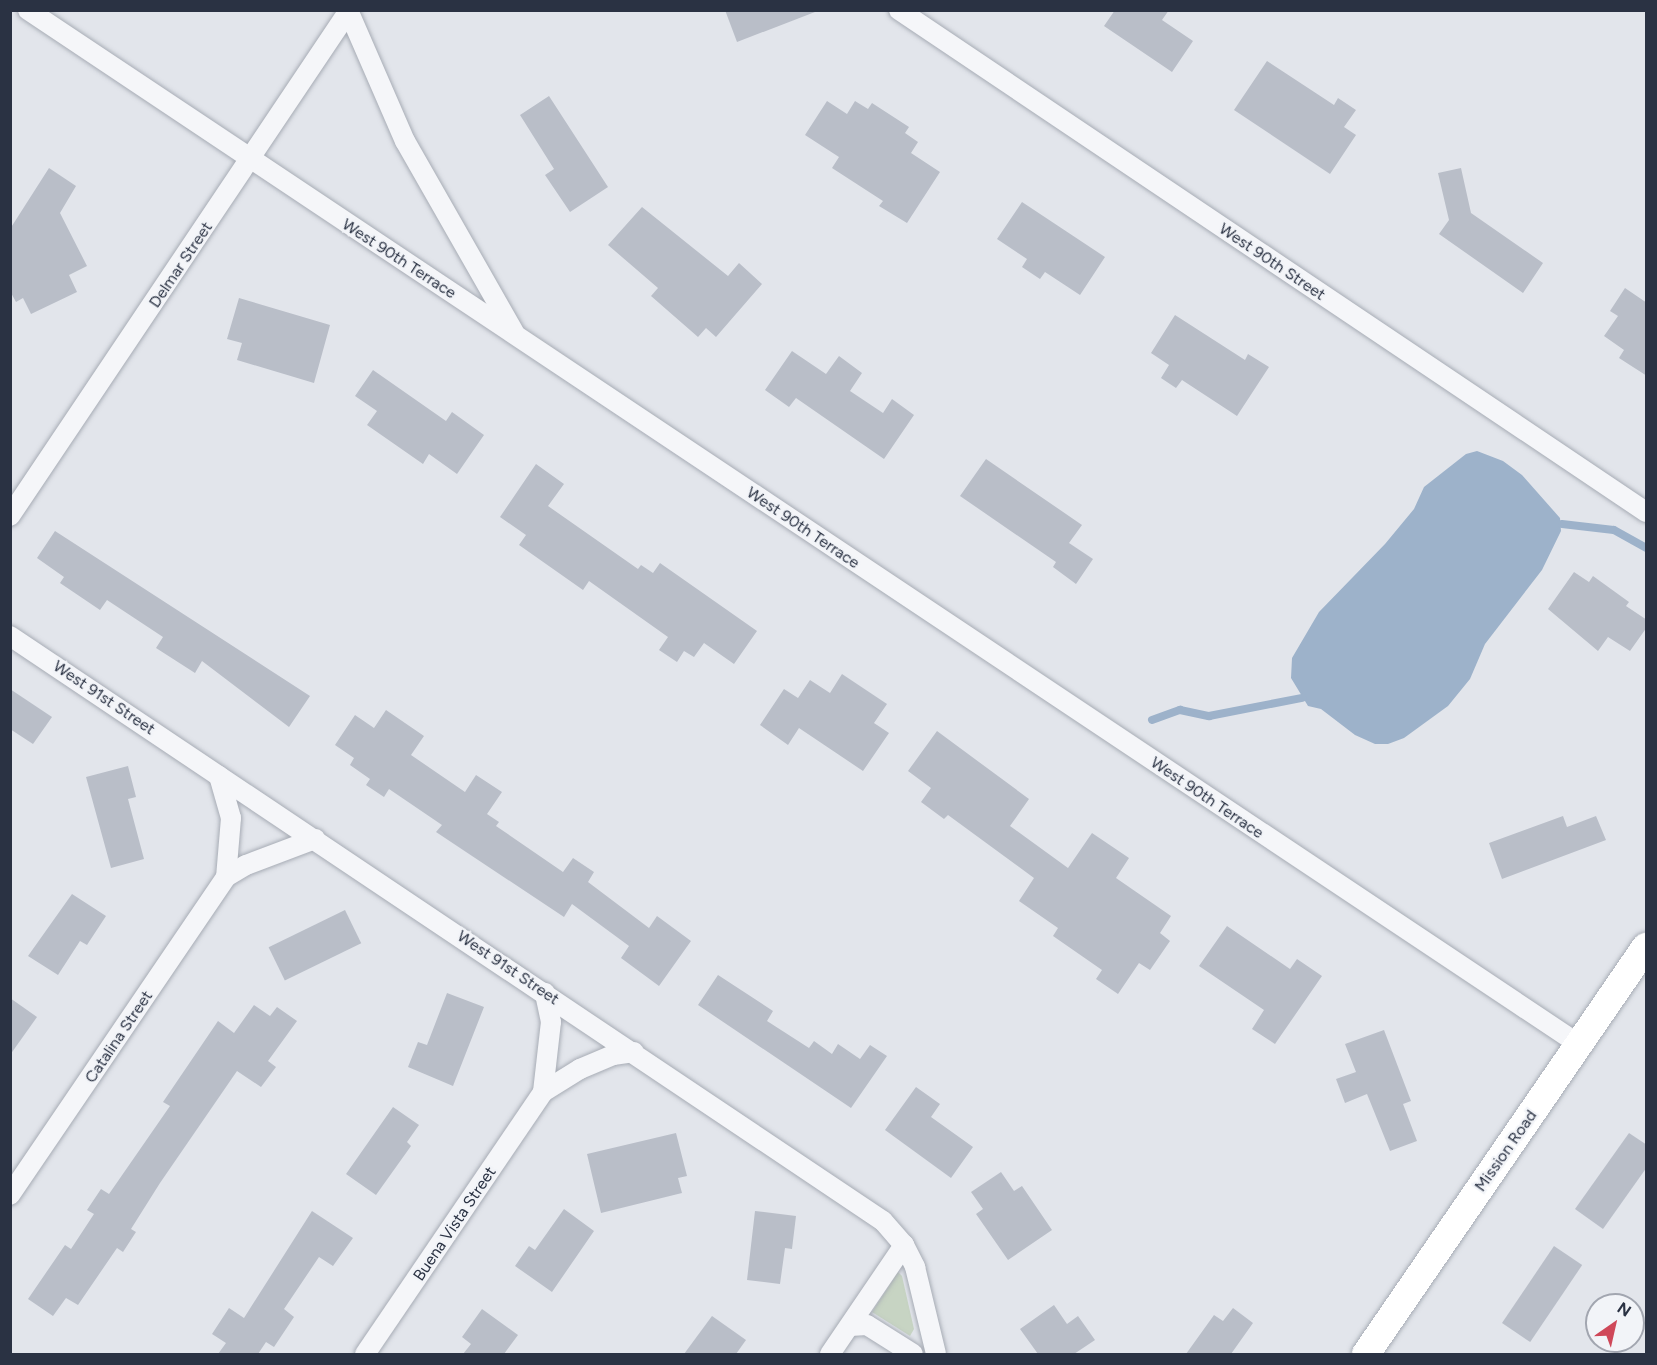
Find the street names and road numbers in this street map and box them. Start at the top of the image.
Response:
street label: West 90th Terrace [338,215,460,303]
street label: Delmar Street [145,219,217,311]
street label: West 90th Street [1215,219,1329,305]
street label: West 90th Terrace [743,483,863,573]
street label: West 91st Street [49,657,159,739]
street label: West 90th Terrace [1147,753,1267,843]
street label: West 91st Street [453,927,563,1009]
street label: Catalina Street [81,987,157,1087]
street label: Mission Road [1471,1107,1541,1195]
street label: Buena Vista Street [410,1163,500,1285]

